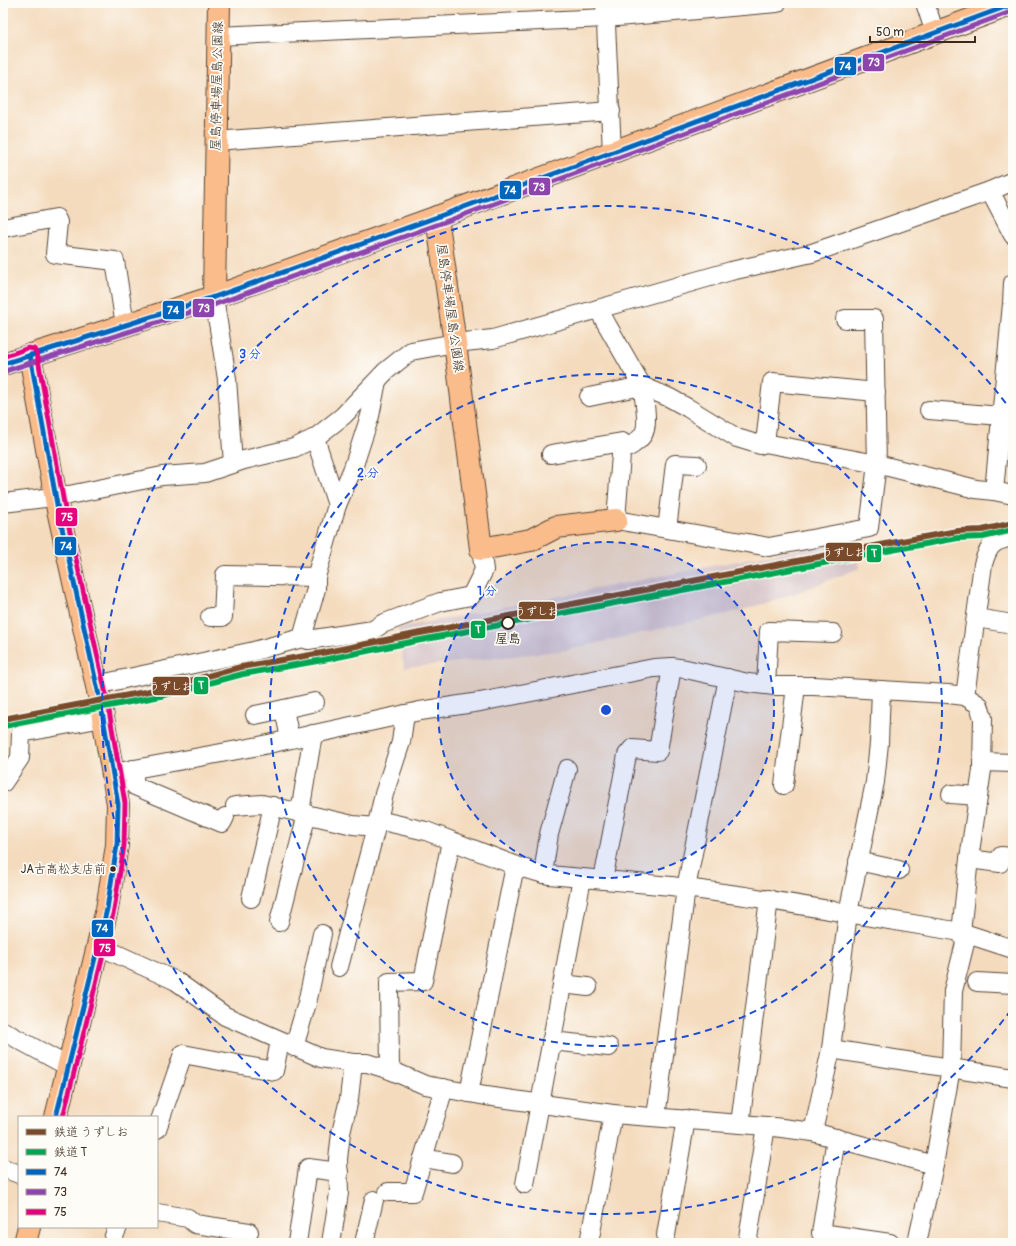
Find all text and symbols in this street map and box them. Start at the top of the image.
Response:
scale bar [870,18,975,44]
street label: 屋島停車場屋島公園線 [208,20,226,151]
text: 50 m [876,25,904,40]
line badge: 73 [862,53,885,72]
line badge: 74 [834,56,857,76]
text: 73 [868,56,880,69]
text: 74 [839,60,852,73]
line badge: 73 [528,177,551,196]
line badge: 74 [499,180,522,200]
text: 73 [533,181,545,194]
text: 74 [504,184,517,197]
street label: 屋島停車場屋島公園線 [433,243,467,374]
line badge: 73 [192,298,215,318]
line badge: 74 [162,300,185,320]
text: 73 [198,302,210,315]
text: 74 [167,304,180,317]
text: 3 分 [239,347,261,362]
text: 2 分 [357,466,379,481]
line badge: 75 [55,507,78,527]
text: 75 [61,511,73,524]
line badge: 74 [54,536,77,556]
text: 74 [60,540,73,553]
line badge: うずしお [825,542,863,562]
line badge: T [866,544,882,563]
text: うずしお [822,546,866,559]
text: T [870,547,878,560]
text: 1 分 [477,584,497,599]
line badge: うずしお [518,601,556,620]
text: うずしお [515,605,559,618]
marker: 屋島 [501,616,515,630]
line badge: T [470,620,486,639]
text: T [474,623,482,636]
place label: 屋島 [495,631,521,647]
line badge: うずしお [152,676,190,696]
line badge: T [193,676,209,695]
text: T [197,679,205,692]
text: うずしお [149,680,193,693]
centre of rings [599,703,613,717]
place label: JA古高松支店前 [20,862,106,877]
marker: JA古高松支店前 [108,864,118,874]
line badge: 74 [91,919,114,938]
text: 74 [96,922,109,935]
line badge: 75 [93,938,116,957]
text: 75 [99,942,111,955]
legend [18,1116,158,1228]
text: 鉄道 うずしお [54,1125,129,1140]
text: 鉄道 T [54,1145,88,1160]
text: 74 [54,1165,67,1180]
text: 73 [54,1185,67,1200]
text: 75 [54,1205,67,1220]

